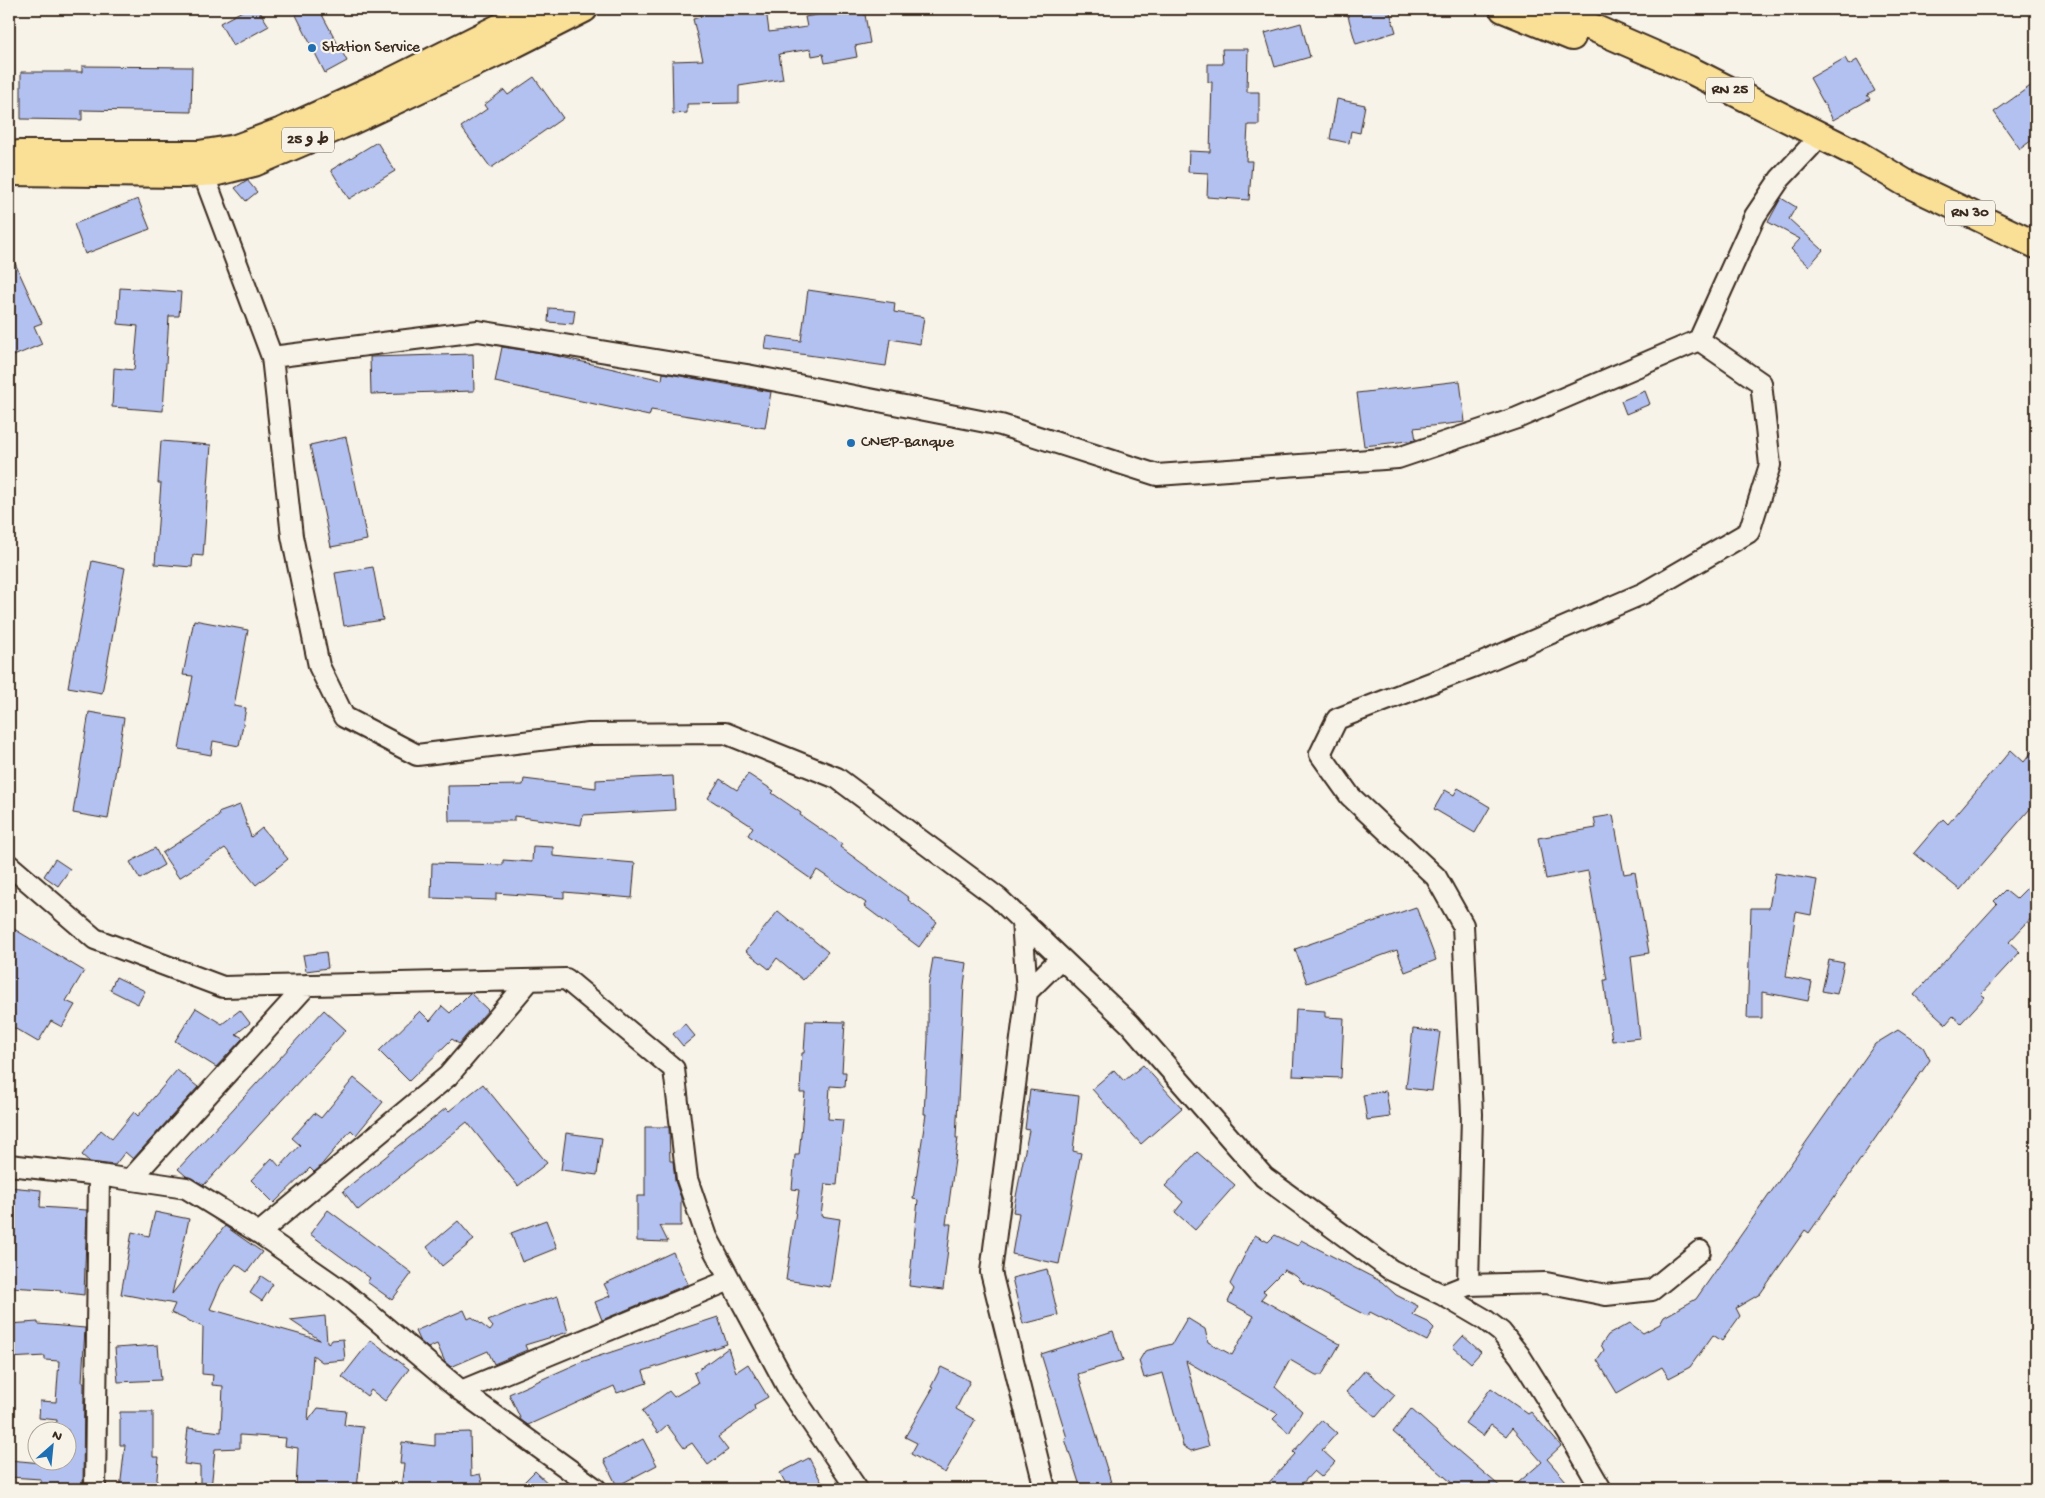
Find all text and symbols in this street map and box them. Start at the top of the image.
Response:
place label: Station Service [322,39,421,58]
marker: Station Service [306,42,318,54]
road number: RN 25 [1706,78,1754,102]
road number: ط و 25 [282,128,334,152]
road number: RN 30 [1945,200,1995,226]
place label: CNEP-Banque [861,434,955,453]
marker: CNEP-Banque [845,437,857,449]
north arrow [28,1420,78,1470]
text: N [49,1427,65,1446]

